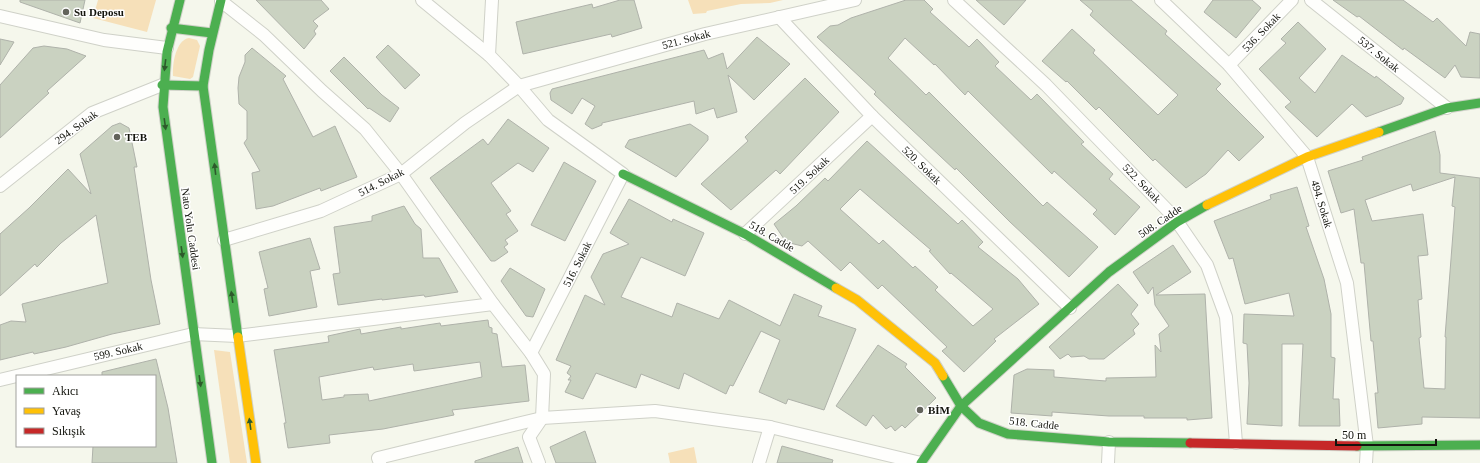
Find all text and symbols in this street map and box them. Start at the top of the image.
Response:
place label: Su Deposu [74,6,124,18]
marker: Su Deposu [61,7,71,17]
street label: 536. Sokak [1239,10,1283,54]
street label: 521. Sokak [661,27,712,51]
street label: 537. Sokak [1356,34,1402,75]
one-way arrow [161,59,168,71]
street label: 294. Sokak [52,107,100,146]
one-way arrow [162,118,168,130]
place label: TEB [125,131,148,143]
marker: TEB [112,132,122,142]
street label: 520. Sokak [900,143,944,187]
street label: 519. Sokak [787,153,832,196]
street label: 522. Sokak [1120,161,1164,205]
one-way arrow [212,162,218,175]
street label: 514. Sokak [356,165,406,199]
street label: 494. Sokak [1309,179,1335,230]
street label: Nato Yolu Caddesi [179,187,203,271]
street label: 508. Cadde [1136,202,1184,240]
street label: 518. Cadde [747,218,797,254]
street label: 516. Sokak [560,239,594,289]
one-way arrow [179,246,185,258]
one-way arrow [229,291,235,303]
street label: 599. Sokak [93,339,144,362]
legend [16,375,156,447]
one-way arrow [197,375,203,387]
text: Akıcı [52,384,79,398]
text: Yavaş [52,404,81,418]
place label: BİM [928,404,951,416]
marker: BİM [915,405,925,415]
street label: 518. Cadde [1008,414,1060,432]
one-way arrow [247,418,253,430]
scale bar [1336,421,1436,447]
text: Sıkışık [52,424,85,438]
text: 50 m [1342,428,1367,442]

